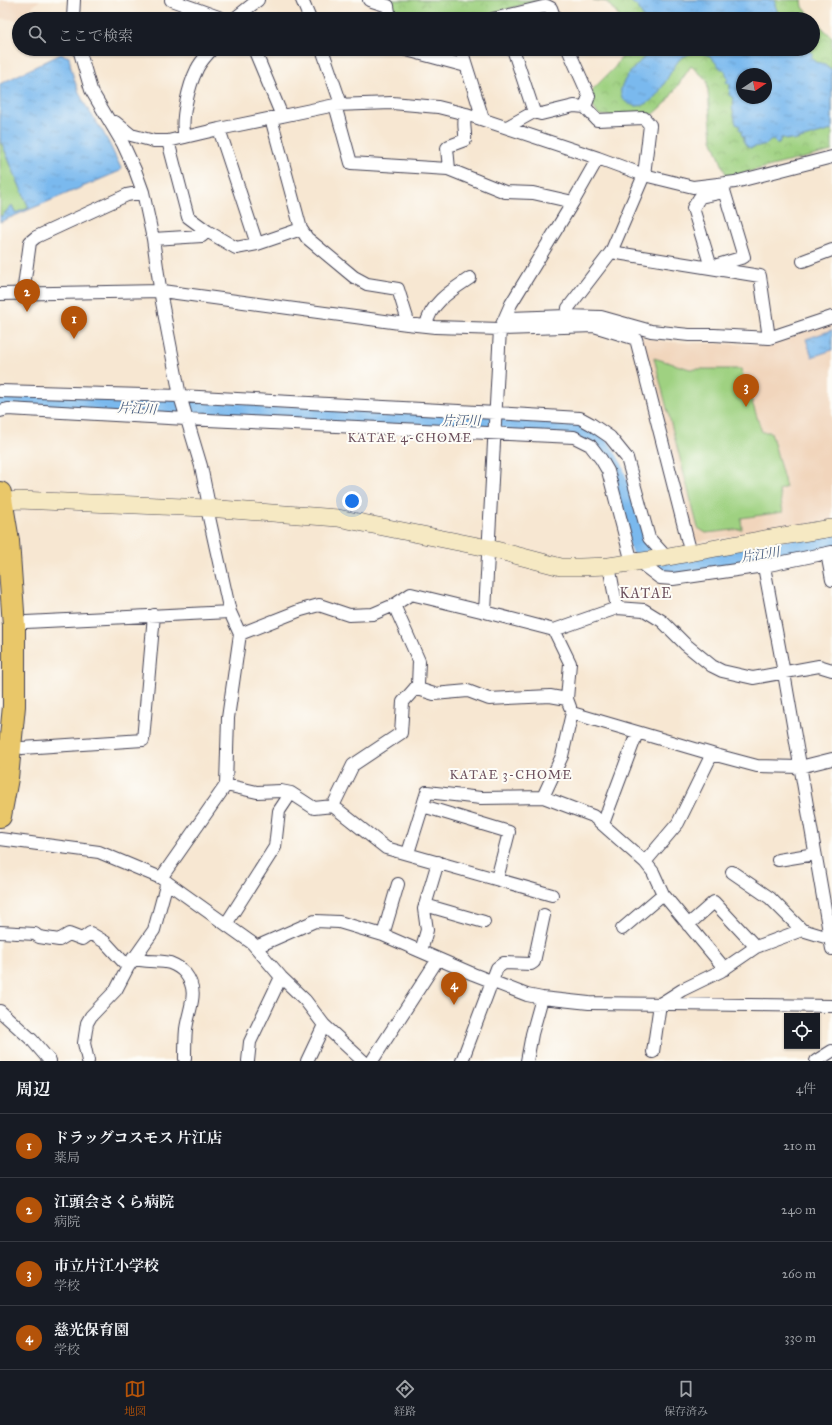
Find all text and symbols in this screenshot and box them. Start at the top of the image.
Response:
search box [12,12,820,56]
icon: search [26,23,48,45]
text: ここで検索 [58,27,133,45]
north arrow [736,68,772,104]
pin: 2 [14,279,40,312]
pin: 1 [61,306,87,339]
pin: 3 [733,374,759,407]
water label: 片江川 [117,400,159,418]
water label: 片江川 [441,413,482,429]
district label: KATAE 4-CHOME [347,430,473,446]
your location [342,491,362,511]
water label: 片江川 [740,544,783,566]
district label: KATAE [620,585,672,602]
district label: KATAE 3-CHOME [449,767,573,783]
pin: 4 [441,972,467,1005]
map controls [784,1013,820,1049]
button: locate [784,1013,820,1049]
text: 周辺 [16,1079,50,1100]
text: 4件 [796,1081,816,1097]
text: ドラッグコスモス 片江店 [54,1129,222,1147]
text: 1 [26,1138,32,1154]
text: 210 m [783,1138,816,1154]
text: 薬局 [54,1150,80,1166]
text: 江頭会さくら病院 [54,1193,174,1211]
text: 2 [26,1202,32,1218]
text: 240 m [781,1202,816,1218]
text: 病院 [54,1214,80,1230]
text: 市立片江小学校 [54,1257,159,1275]
text: 3 [26,1266,32,1282]
text: 260 m [782,1266,816,1282]
text: 学校 [54,1278,80,1294]
text: 慈光保育園 [54,1321,129,1339]
text: 4 [25,1330,33,1346]
text: 330 m [784,1330,816,1346]
text: 学校 [54,1342,80,1358]
tab: 地図 [124,1378,146,1418]
tab: 経路 [394,1378,416,1418]
tab: 保存済み [664,1378,708,1418]

